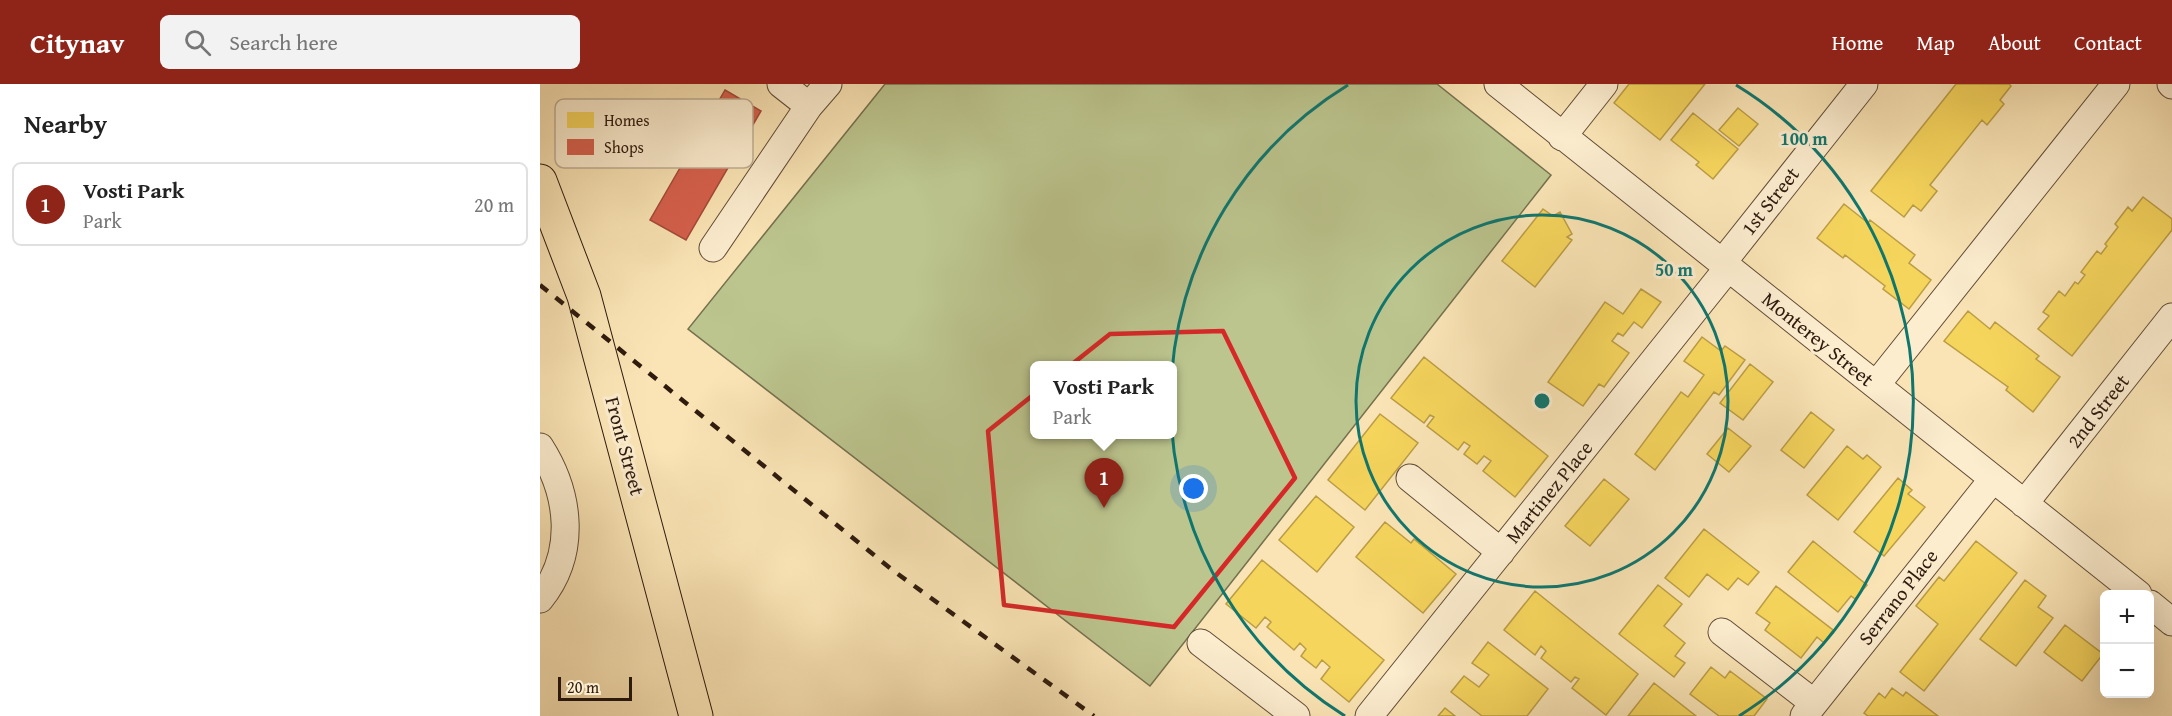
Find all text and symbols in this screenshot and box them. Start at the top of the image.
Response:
search box [160,15,580,69]
text: Citynav [30,22,124,63]
icon: search [181,26,214,59]
text: Search here [229,26,338,58]
text: Home [1832,27,1883,58]
text: Map [1916,27,1955,58]
text: About [1988,27,2041,58]
text: Contact [2074,27,2142,58]
legend [555,99,753,168]
text: Nearby [24,104,107,143]
text: Homes [604,108,650,132]
text: 100 m [1780,125,1828,152]
text: Shops [604,135,644,159]
street label: 1st Street [1734,160,1806,241]
text: Vosti Park [83,174,184,206]
text: 1 [40,190,51,219]
text: 20 m [474,190,514,219]
text: Park [83,206,122,235]
text: 50 m [1655,256,1694,283]
street label: Monterey Street [1756,284,1881,393]
popup [1030,361,1177,439]
street label: 2nd Street [2060,368,2136,454]
text: Vosti Park [1053,370,1154,402]
centre of rings [1532,391,1552,411]
street label: Front Street [598,393,653,499]
text: Park [1053,402,1091,431]
street label: Martinez Place [1498,434,1599,549]
pin: 1 [1084,458,1124,508]
your location [1179,474,1208,503]
street label: Serrano Place [1851,543,1944,651]
map controls [2100,590,2154,698]
button: + [2100,590,2154,644]
button: − [2100,644,2154,698]
scale bar [558,674,632,702]
text: 20 m [567,675,599,699]

